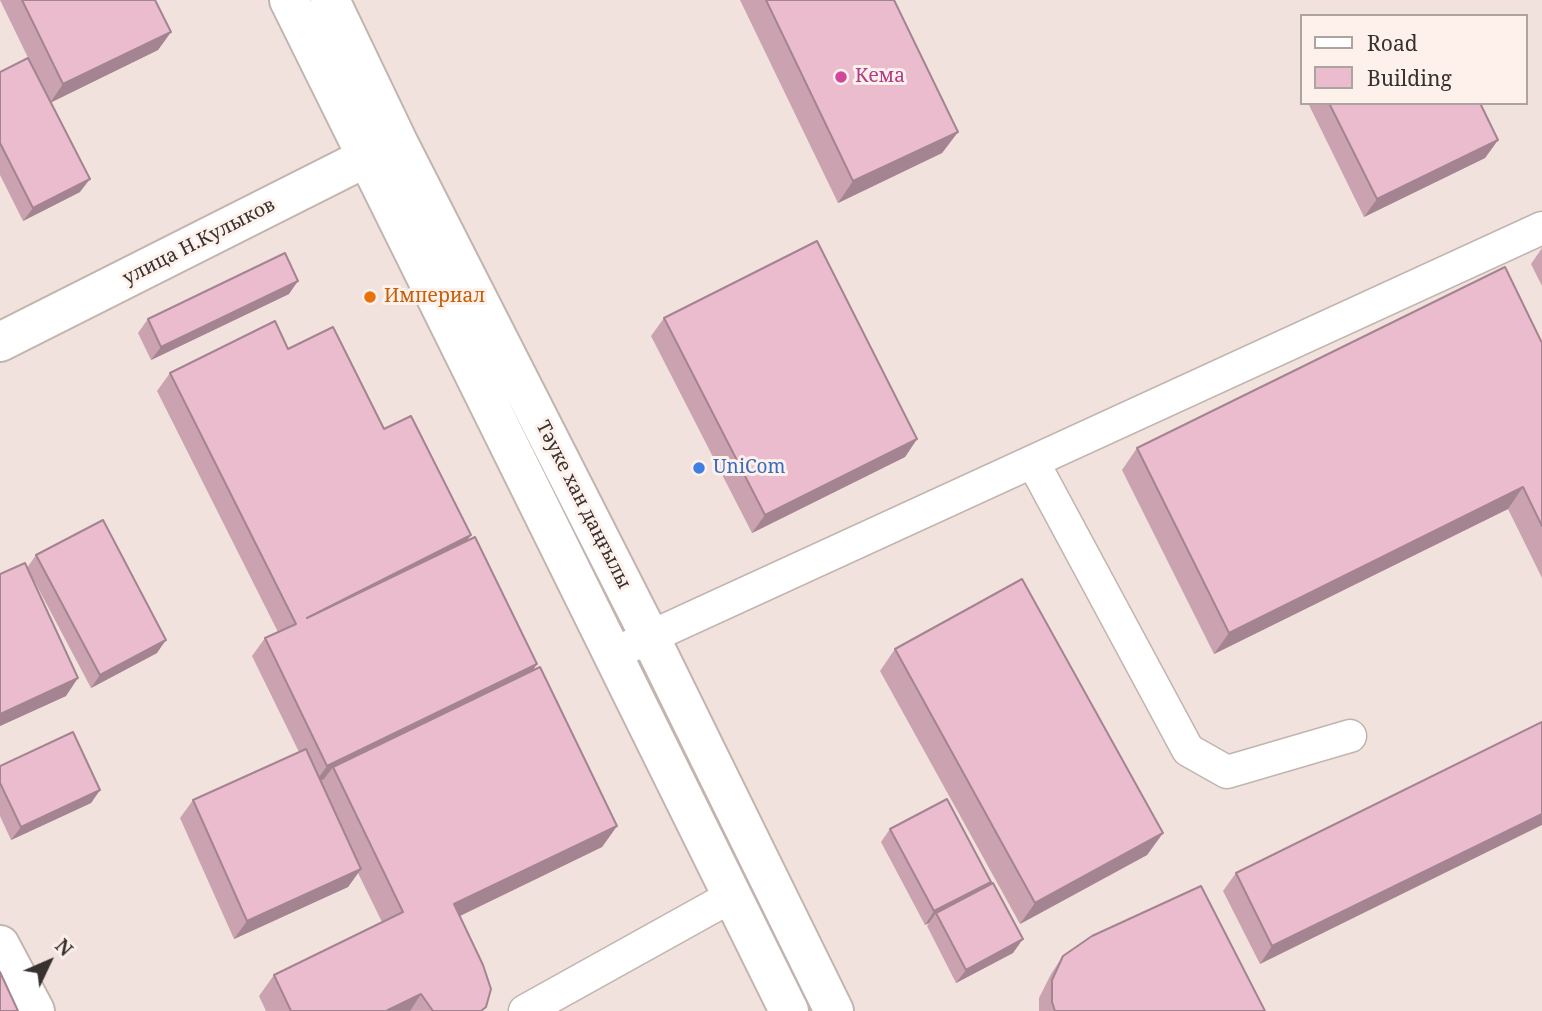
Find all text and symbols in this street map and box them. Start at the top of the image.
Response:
legend [1300,14,1528,105]
text: Road [1367,29,1418,57]
text: Building [1367,64,1452,92]
place label: Кема [855,66,905,88]
marker: Кема [833,69,849,85]
street label: улица Н.Кулыков [119,194,279,290]
place label: Империал [384,286,485,308]
marker: Империал [362,289,378,305]
street label: Тәуке хан даңғылы [531,417,635,593]
place label: UniCom [713,457,786,479]
marker: UniCom [691,460,707,476]
north arrow [14,927,84,997]
text: N [50,933,79,962]

